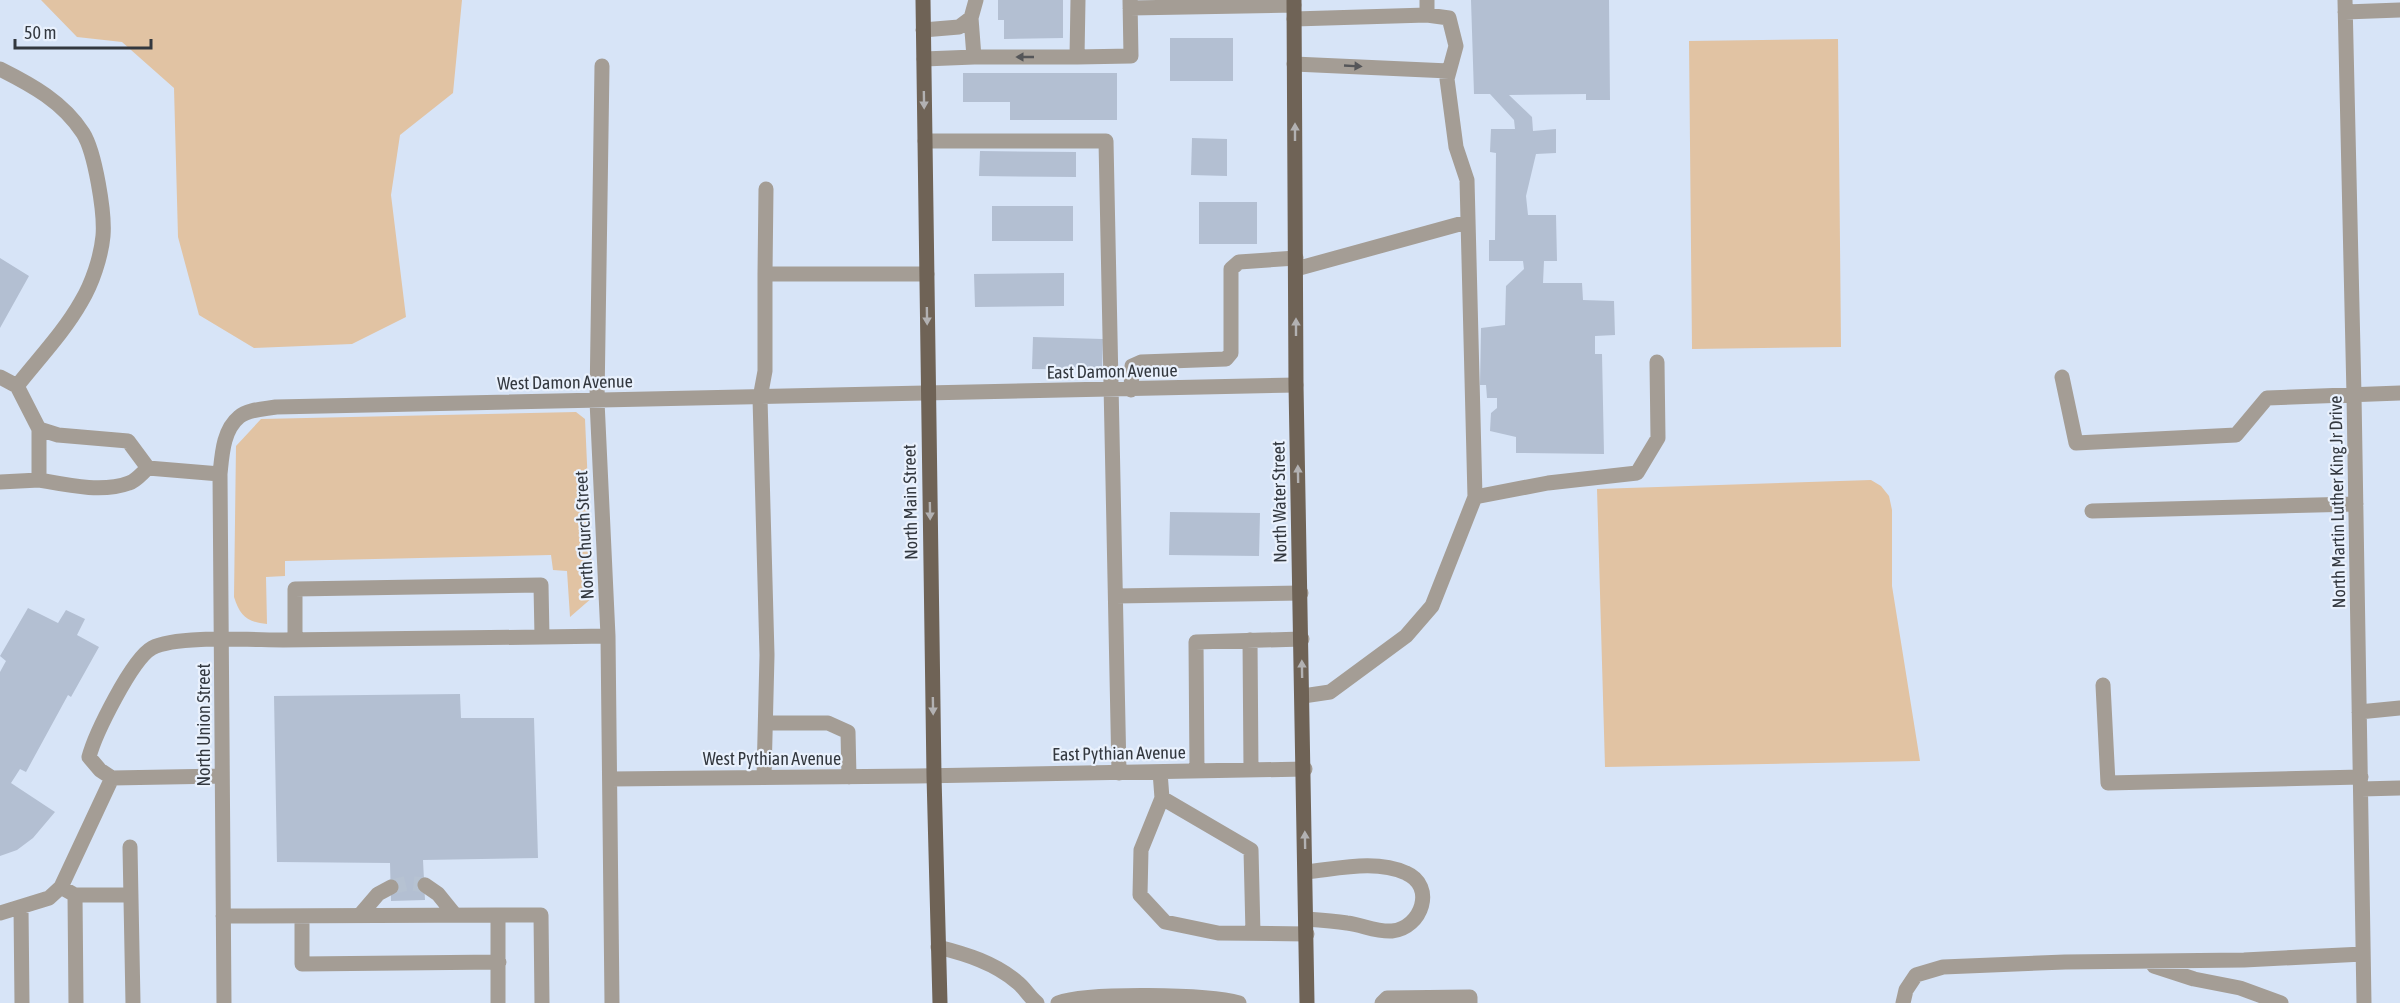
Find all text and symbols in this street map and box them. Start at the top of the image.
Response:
scale bar [15,12,152,50]
text: 50 m [24,22,56,43]
one-way arrow [1016,52,1035,62]
one-way arrow [1343,62,1362,71]
one-way arrow [919,91,929,110]
one-way arrow [1290,122,1300,141]
one-way arrow [922,307,932,326]
one-way arrow [1291,317,1301,336]
street label: East Damon Avenue [1046,359,1178,383]
street label: West Damon Avenue [497,370,633,394]
street label: North Martin Luther King Jr Drive [2325,396,2349,608]
street label: North Water Street [1267,441,1291,563]
street label: North Main Street [898,444,922,560]
one-way arrow [1293,465,1303,484]
street label: North Church Street [570,470,598,600]
one-way arrow [925,502,935,521]
one-way arrow [1298,660,1307,679]
street label: North Union Street [193,663,214,787]
one-way arrow [928,697,938,716]
street label: East Pythian Avenue [1052,741,1186,765]
street label: West Pythian Avenue [703,748,841,769]
one-way arrow [1301,830,1310,849]

